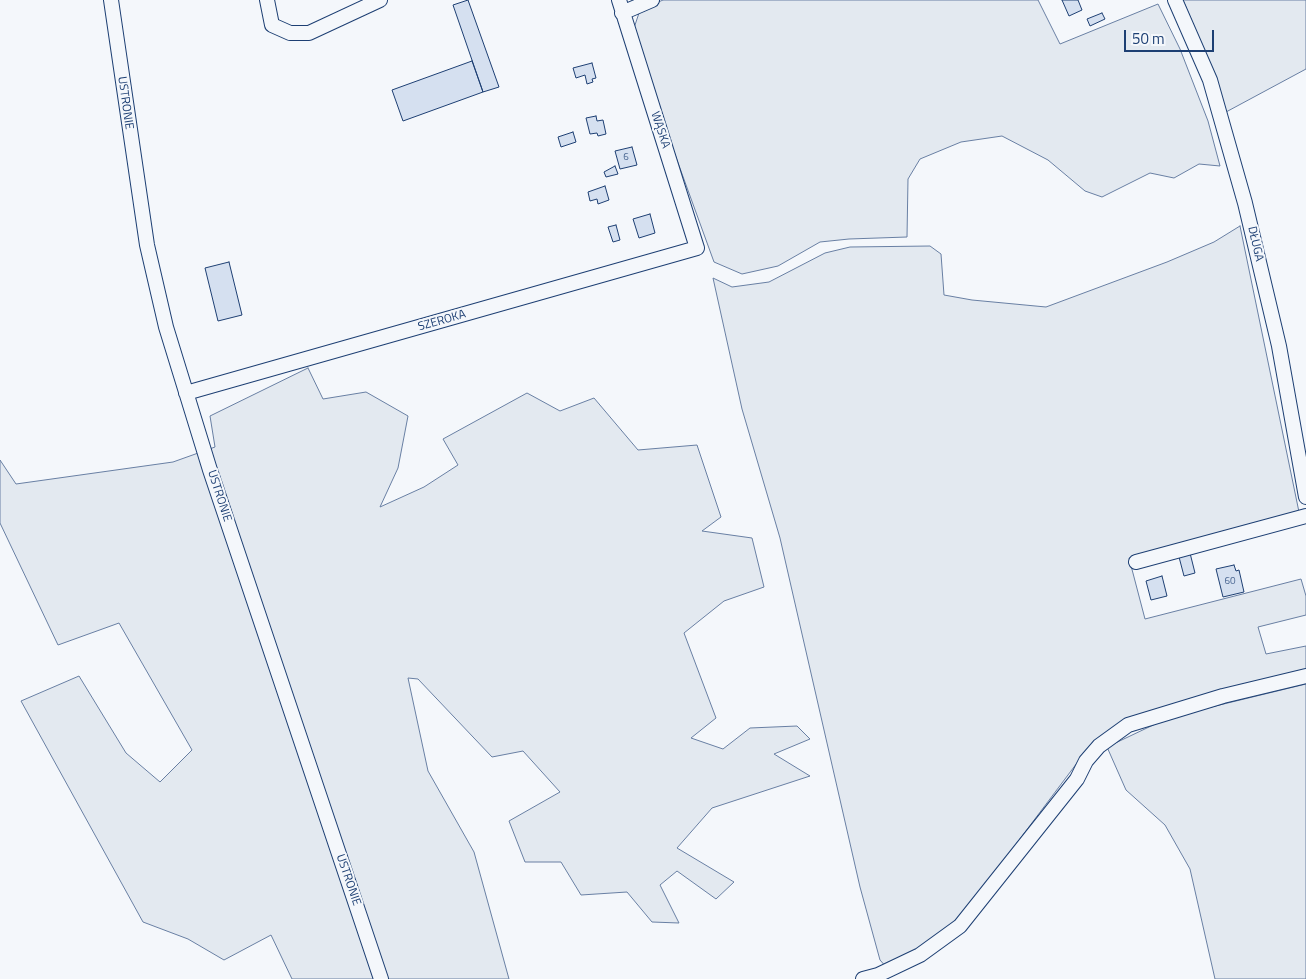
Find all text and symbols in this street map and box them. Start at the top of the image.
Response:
scale bar [1126,20,1216,52]
text: 50 m [1132,27,1165,50]
street label: USTRONIE [114,75,136,131]
street label: WĄSKA [647,110,673,150]
house number: 6 [623,152,629,164]
street label: DŁUGA [1244,225,1266,263]
street label: SZEROKA [417,307,467,335]
street label: USTRONIE [204,468,234,524]
house number: 60 [1224,576,1236,588]
street label: USTRONIE [332,852,364,908]

